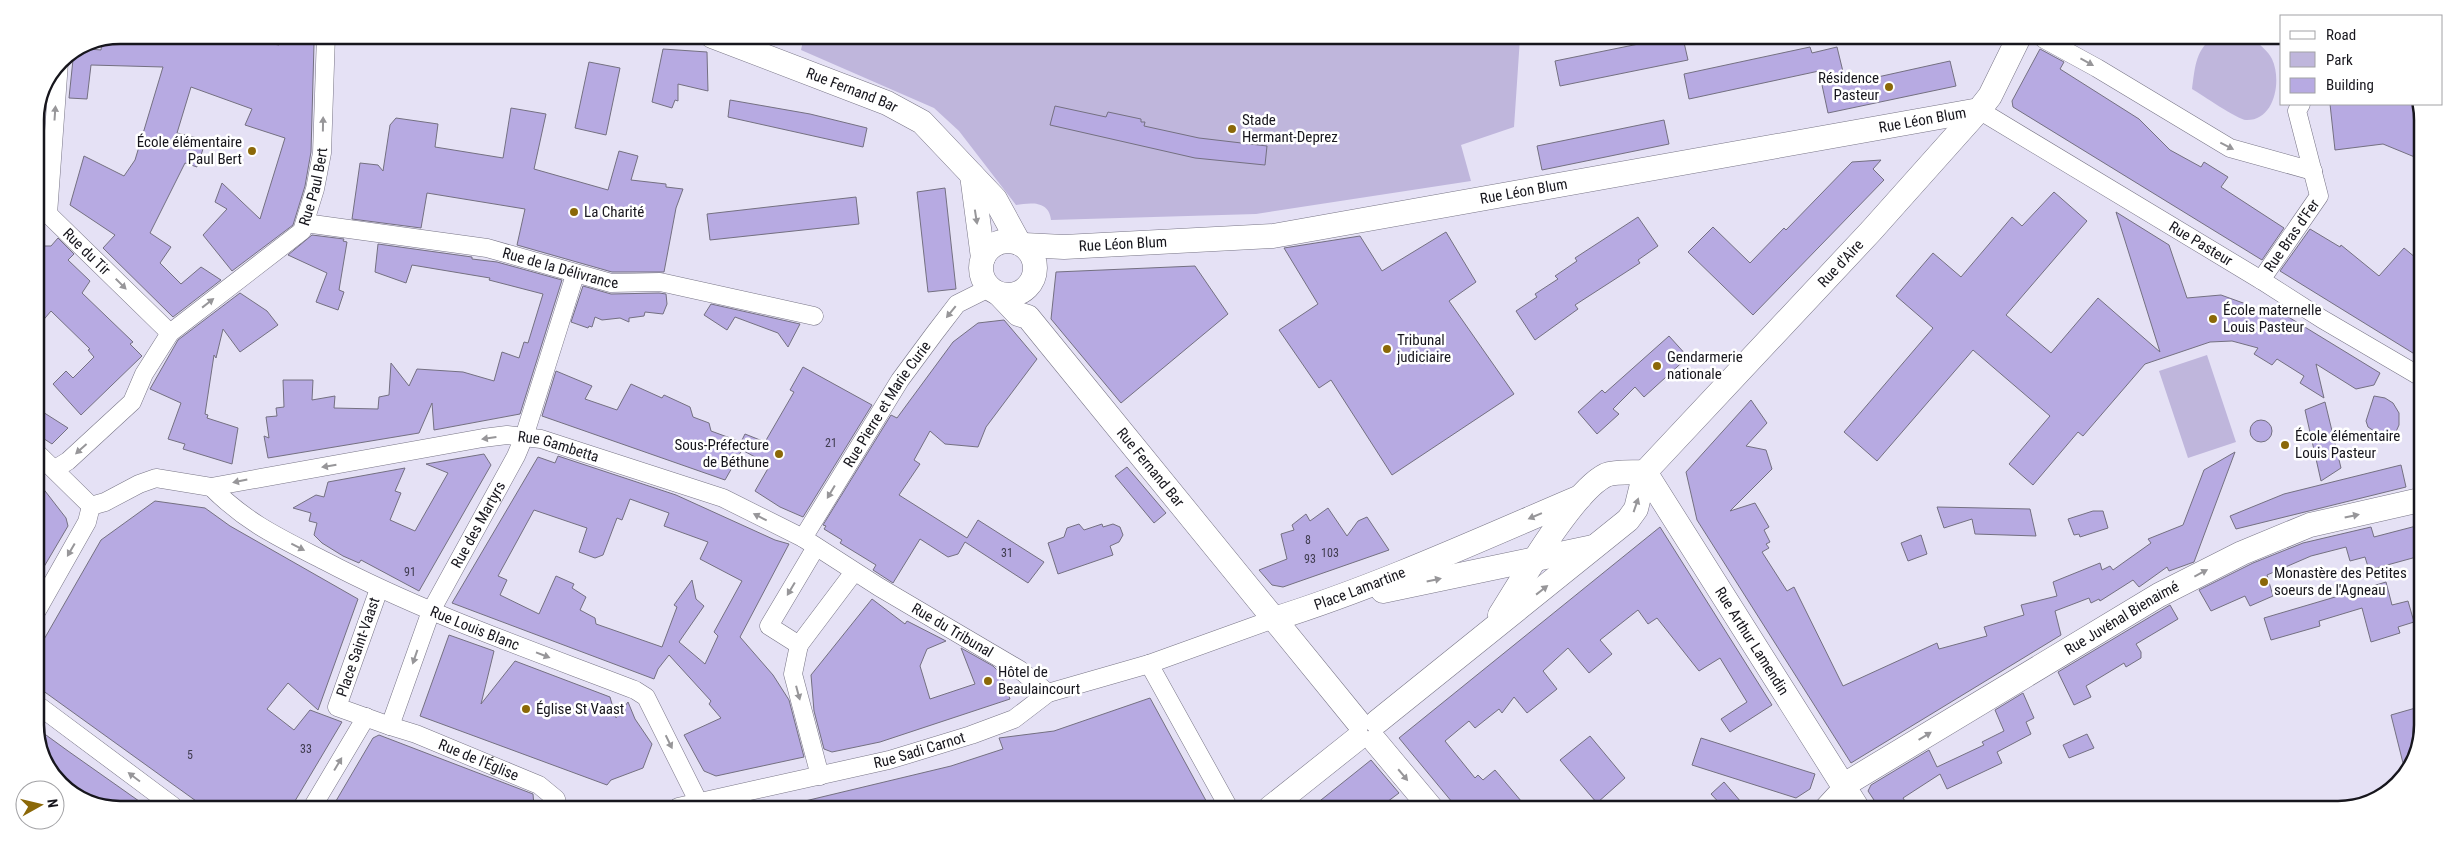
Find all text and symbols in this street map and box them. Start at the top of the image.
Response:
legend [2280,15,2443,105]
text: Road [2326,26,2356,44]
text: Park [2326,51,2353,69]
one-way arrow [2080,58,2094,66]
street label: Rue Fernand Bar [804,64,901,116]
place label: Résidence Pasteur [1818,69,1879,104]
text: Building [2326,76,2374,94]
marker: Résidence Pasteur [1883,81,1895,93]
street label: Rue Léon Blum [1877,103,1967,137]
one-way arrow [52,105,60,121]
place label: Stade Hermant-Deprez [1242,111,1338,146]
one-way arrow [319,116,327,132]
marker: Stade Hermant-Deprez [1226,123,1238,135]
place label: École élémentaire Paul Bert [137,133,242,168]
one-way arrow [2219,141,2234,150]
marker: École élémentaire Paul Bert [246,145,258,157]
street label: Rue Paul Bert [295,148,331,228]
street label: Rue Léon Blum [1479,175,1569,208]
street label: Rue Bras d'Fer [2260,195,2323,275]
place label: La Charité [584,203,644,221]
marker: La Charité [568,206,580,218]
one-way arrow [972,209,980,225]
street label: Rue Pasteur [2166,218,2236,270]
street label: Rue du Tir [59,225,115,279]
street label: Rue Léon Blum [1078,233,1167,255]
street label: Rue d'Aire [1814,236,1867,291]
street label: Rue de la Délivrance [501,244,618,292]
one-way arrow [115,278,127,290]
one-way arrow [202,298,215,308]
place label: École maternelle Louis Pasteur [2223,301,2321,336]
one-way arrow [946,305,957,318]
marker: École maternelle Louis Pasteur [2207,313,2219,325]
place label: Tribunal judiciaire [1396,331,1451,366]
street label: Rue Pierre et Marie Curie [840,338,935,471]
marker: Tribunal judiciaire [1381,343,1393,355]
place label: Gendarmerie nationale [1667,348,1743,383]
marker: Gendarmerie nationale [1651,360,1663,372]
street label: Rue Fernand Bar [1113,424,1188,511]
street label: Rue Gambetta [517,427,601,466]
place label: École élémentaire Louis Pasteur [2295,427,2400,462]
one-way arrow [480,434,496,442]
place label: Sous-Préfecture de Béthune [674,436,769,471]
house number: 21 [825,436,837,450]
marker: École élémentaire Louis Pasteur [2279,439,2291,451]
one-way arrow [75,444,88,455]
marker: Sous-Préfecture de Béthune [773,448,785,460]
one-way arrow [320,462,336,470]
one-way arrow [232,477,247,485]
street label: Rue des Martyrs [447,478,509,571]
one-way arrow [827,486,836,499]
one-way arrow [1633,497,1640,512]
one-way arrow [2344,511,2360,519]
one-way arrow [752,513,767,521]
one-way arrow [1528,513,1542,521]
house number: 8 [1305,533,1311,547]
one-way arrow [291,543,305,551]
one-way arrow [67,544,76,557]
house number: 31 [1001,546,1013,560]
house number: 103 [1321,546,1339,560]
house number: 93 [1304,552,1316,566]
street label: Place Lamartine [1312,563,1408,614]
place label: Monastère des Petites soeurs de l'Agneau [2274,564,2407,599]
house number: 91 [404,565,416,579]
one-way arrow [2194,569,2207,578]
one-way arrow [1427,576,1443,584]
marker: Monastère des Petites soeurs de l'Agneau [2258,576,2270,588]
street label: Rue Juvénal Bienaimé [2061,577,2182,659]
one-way arrow [787,582,796,595]
one-way arrow [1535,584,1548,595]
street label: Rue Arthur Lamendin [1711,584,1793,698]
street label: Place Saint-Vaast [333,595,383,699]
street label: Rue du Tribunal [908,599,996,661]
street label: Rue Louis Blanc [428,602,522,654]
one-way arrow [411,650,418,665]
one-way arrow [535,651,550,659]
place label: Hôtel de Beaulaincourt [998,663,1080,698]
marker: Hôtel de Beaulaincourt [982,675,994,687]
one-way arrow [794,686,802,701]
place label: Église St Vaast [536,700,624,718]
marker: Église St Vaast [520,703,532,715]
street label: Rue Sadi Carnot [872,728,967,772]
one-way arrow [1918,732,1932,741]
street label: Rue de l'Église [436,735,521,785]
one-way arrow [665,735,673,749]
house number: 33 [300,742,312,756]
house number: 5 [187,748,193,762]
one-way arrow [333,758,342,771]
one-way arrow [1398,768,1409,781]
one-way arrow [128,771,141,782]
north arrow [15,780,65,830]
text: N [44,798,61,809]

